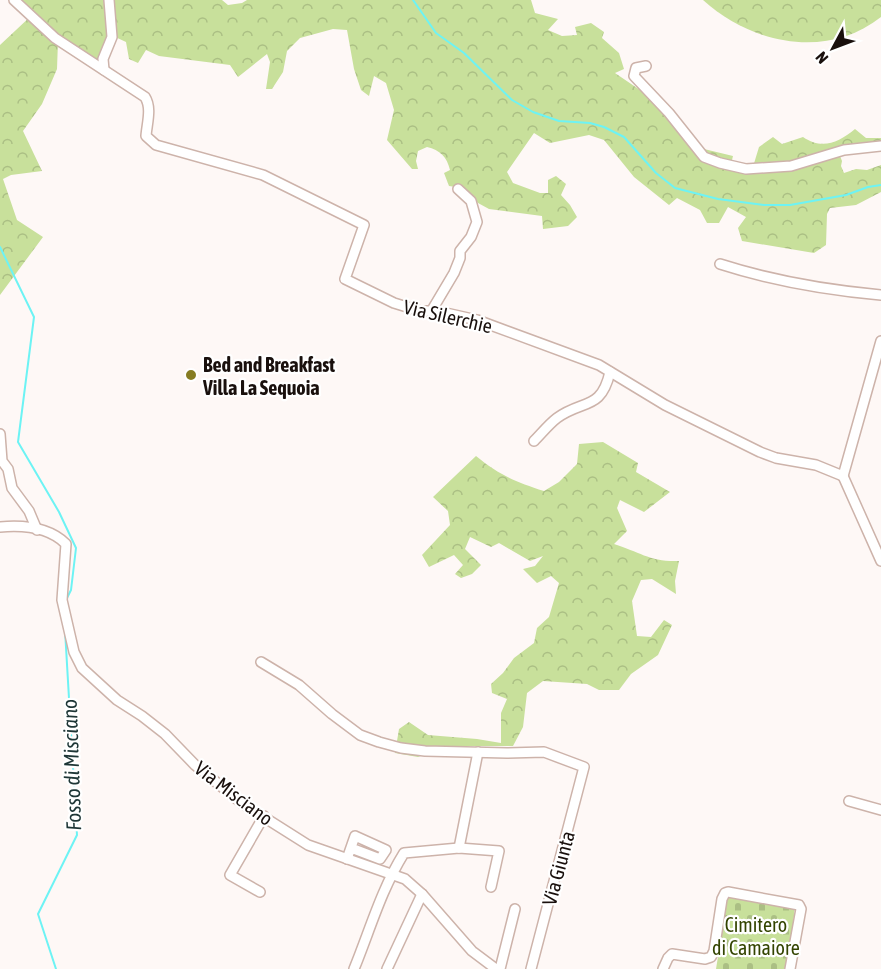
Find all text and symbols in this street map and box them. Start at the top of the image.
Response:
north arrow [803,18,863,78]
text: N [812,48,832,67]
street label: Via Silerchie [401,295,495,337]
place label: Bed and Breakfast Villa La Sequoia [202,353,335,399]
marker: Bed and Breakfast Villa La Sequoia [184,368,198,382]
water label: Fosso di Misciano [57,699,85,831]
street label: Via Misciano [190,756,278,830]
street label: Via Giunta [537,828,579,908]
park label: Cimitero di Camaiore [712,913,800,959]

